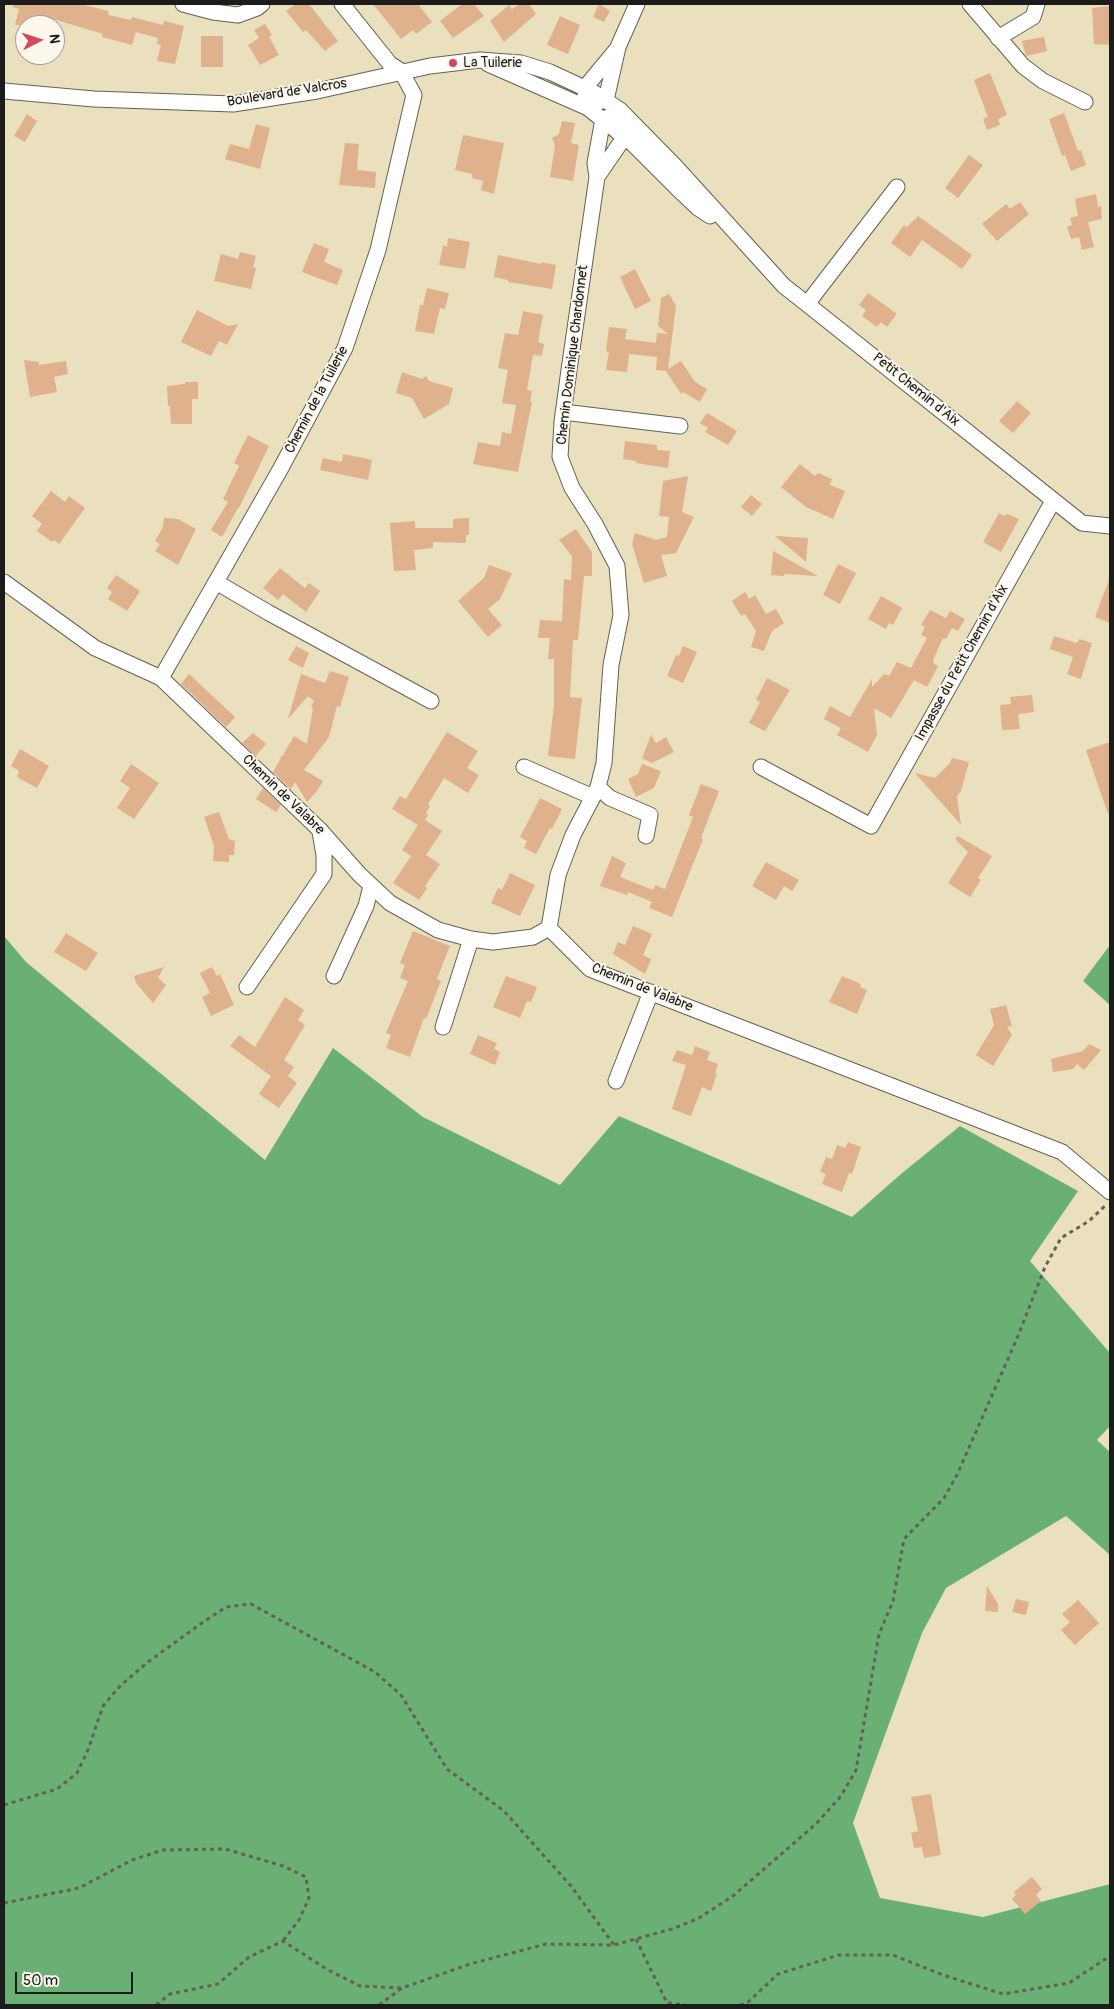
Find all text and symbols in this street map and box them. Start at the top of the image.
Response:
north arrow [15,15,65,65]
text: N [46,33,63,44]
place label: La Tuilerie [463,55,522,71]
marker: La Tuilerie [447,57,459,69]
street label: Boulevard de Valcros [226,75,348,111]
street label: Chemin Dominique Chardonnet [554,264,592,446]
street label: Chemin de la Tuilerie [282,344,352,456]
street label: Petit Chemin d'Aix [869,350,963,430]
street label: Impasse du Petit Chemin d'Aix [912,582,1012,744]
street label: Chemin de Valabre [238,751,328,839]
street label: Chemin de Valabre [589,960,695,1016]
scale bar [18,1962,135,1994]
text: 50 m [23,1971,58,1990]

